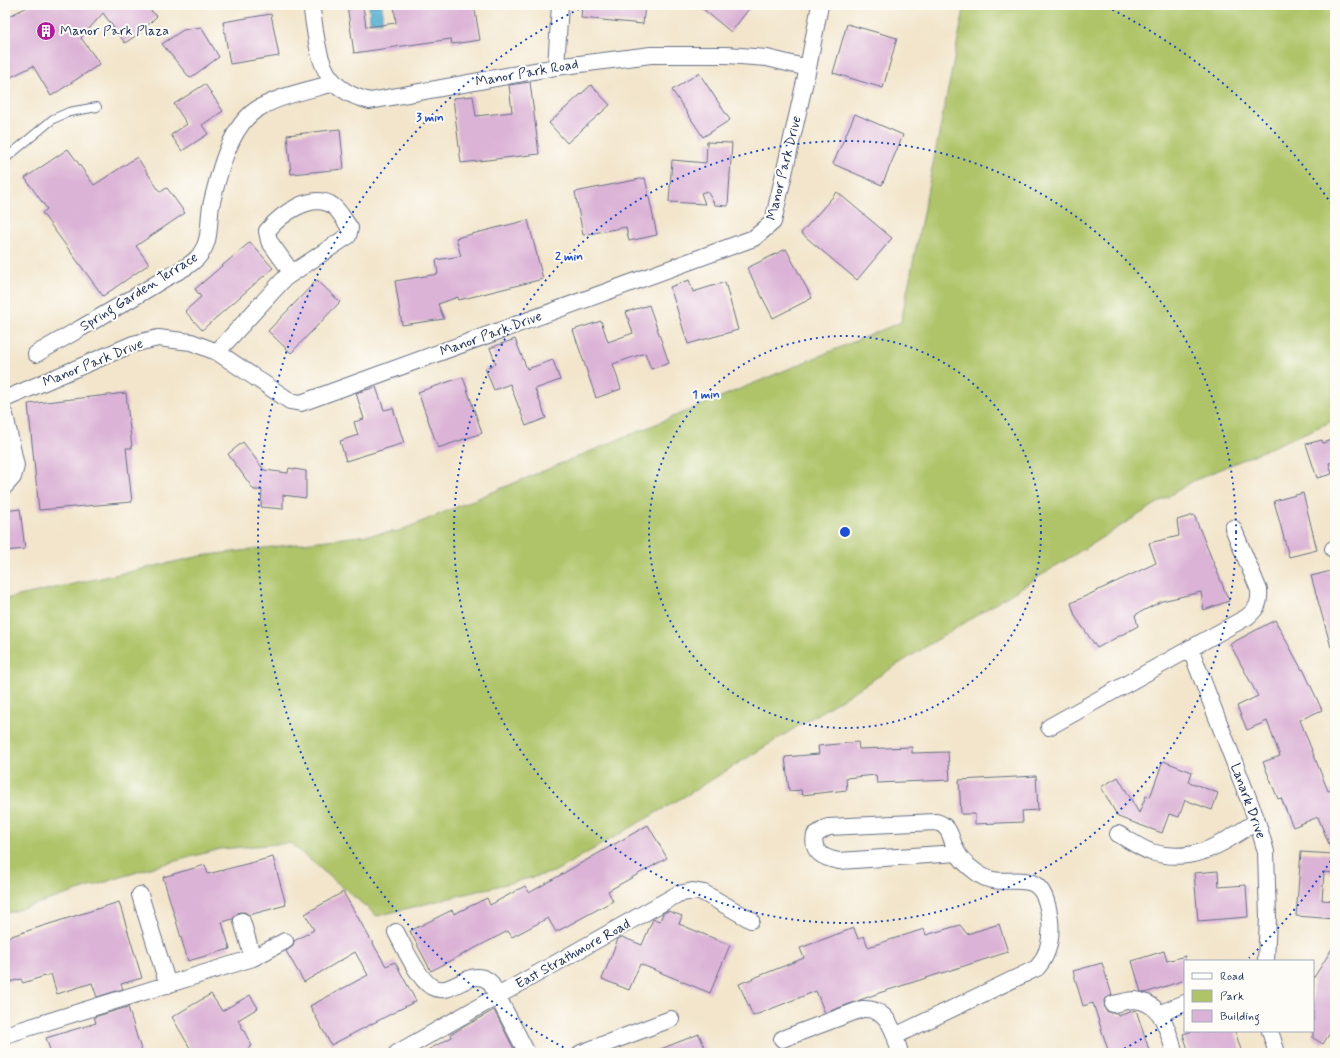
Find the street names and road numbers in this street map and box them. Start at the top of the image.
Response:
street label: Manor Park Road [474,55,580,91]
street label: Manor Park Drive [762,114,806,222]
street label: Spring Garden Terrace [77,248,202,337]
street label: Manor Park Drive [438,307,544,361]
street label: Manor Park Drive [40,335,146,391]
street label: Lanark Drive [1226,761,1270,841]
street label: East Strathmore Road [512,915,634,993]

